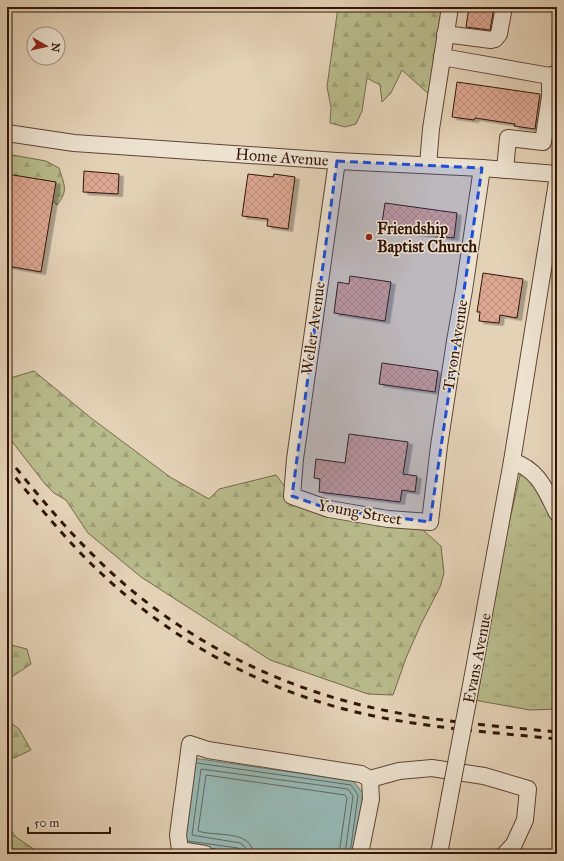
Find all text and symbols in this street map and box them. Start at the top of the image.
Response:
north arrow [26,26,66,66]
text: N [48,42,62,54]
street label: Home Avenue [235,144,330,170]
place label: Friendship Baptist Church [377,219,477,257]
marker: Friendship Baptist Church [364,232,374,242]
street label: Weller Avenue [297,280,329,376]
street label: Tryon Avenue [438,298,472,392]
street label: Young Street [316,495,404,530]
street label: Evans Avenue [459,611,495,705]
scale bar [28,809,110,835]
text: 50 m [34,816,59,830]

